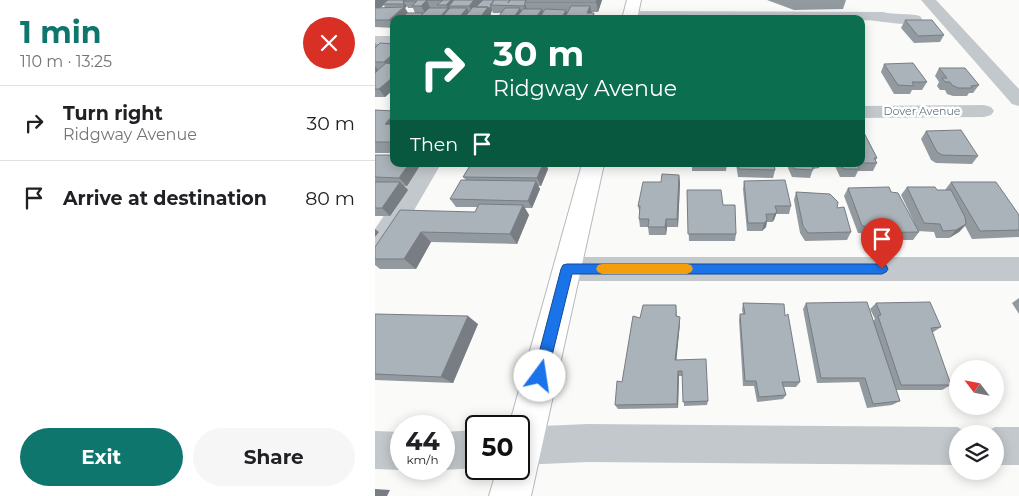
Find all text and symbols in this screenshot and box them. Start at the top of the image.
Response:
text: 1 min [20,14,101,51]
button: close [303,17,355,69]
text: 30 m [493,32,584,75]
icon: right [410,35,475,100]
text: 110 m · 13:25 [20,52,112,71]
text: Ridgway Avenue [493,75,677,102]
text: Turn right [63,102,163,125]
street label: Dover Avenue [883,104,961,118]
icon: right [20,109,48,137]
text: 30 m [307,112,355,135]
text: Ridgway Avenue [63,125,197,144]
icon: arrive [468,130,496,158]
text: Then [410,133,458,156]
icon: arrive [20,184,48,212]
text: Arrive at destination [63,187,267,210]
text: 80 m [305,187,355,210]
pin [861,218,903,269]
icon: arrive [868,225,896,253]
position arrow [513,349,565,401]
north arrow [949,360,1004,415]
map controls [949,360,1004,480]
speed limit sign: 50 [465,415,530,480]
button: layers [949,425,1004,480]
text: 44 [405,426,440,456]
button: Exit [20,428,183,486]
button: Share [193,428,355,486]
text: km/h [406,452,439,467]

